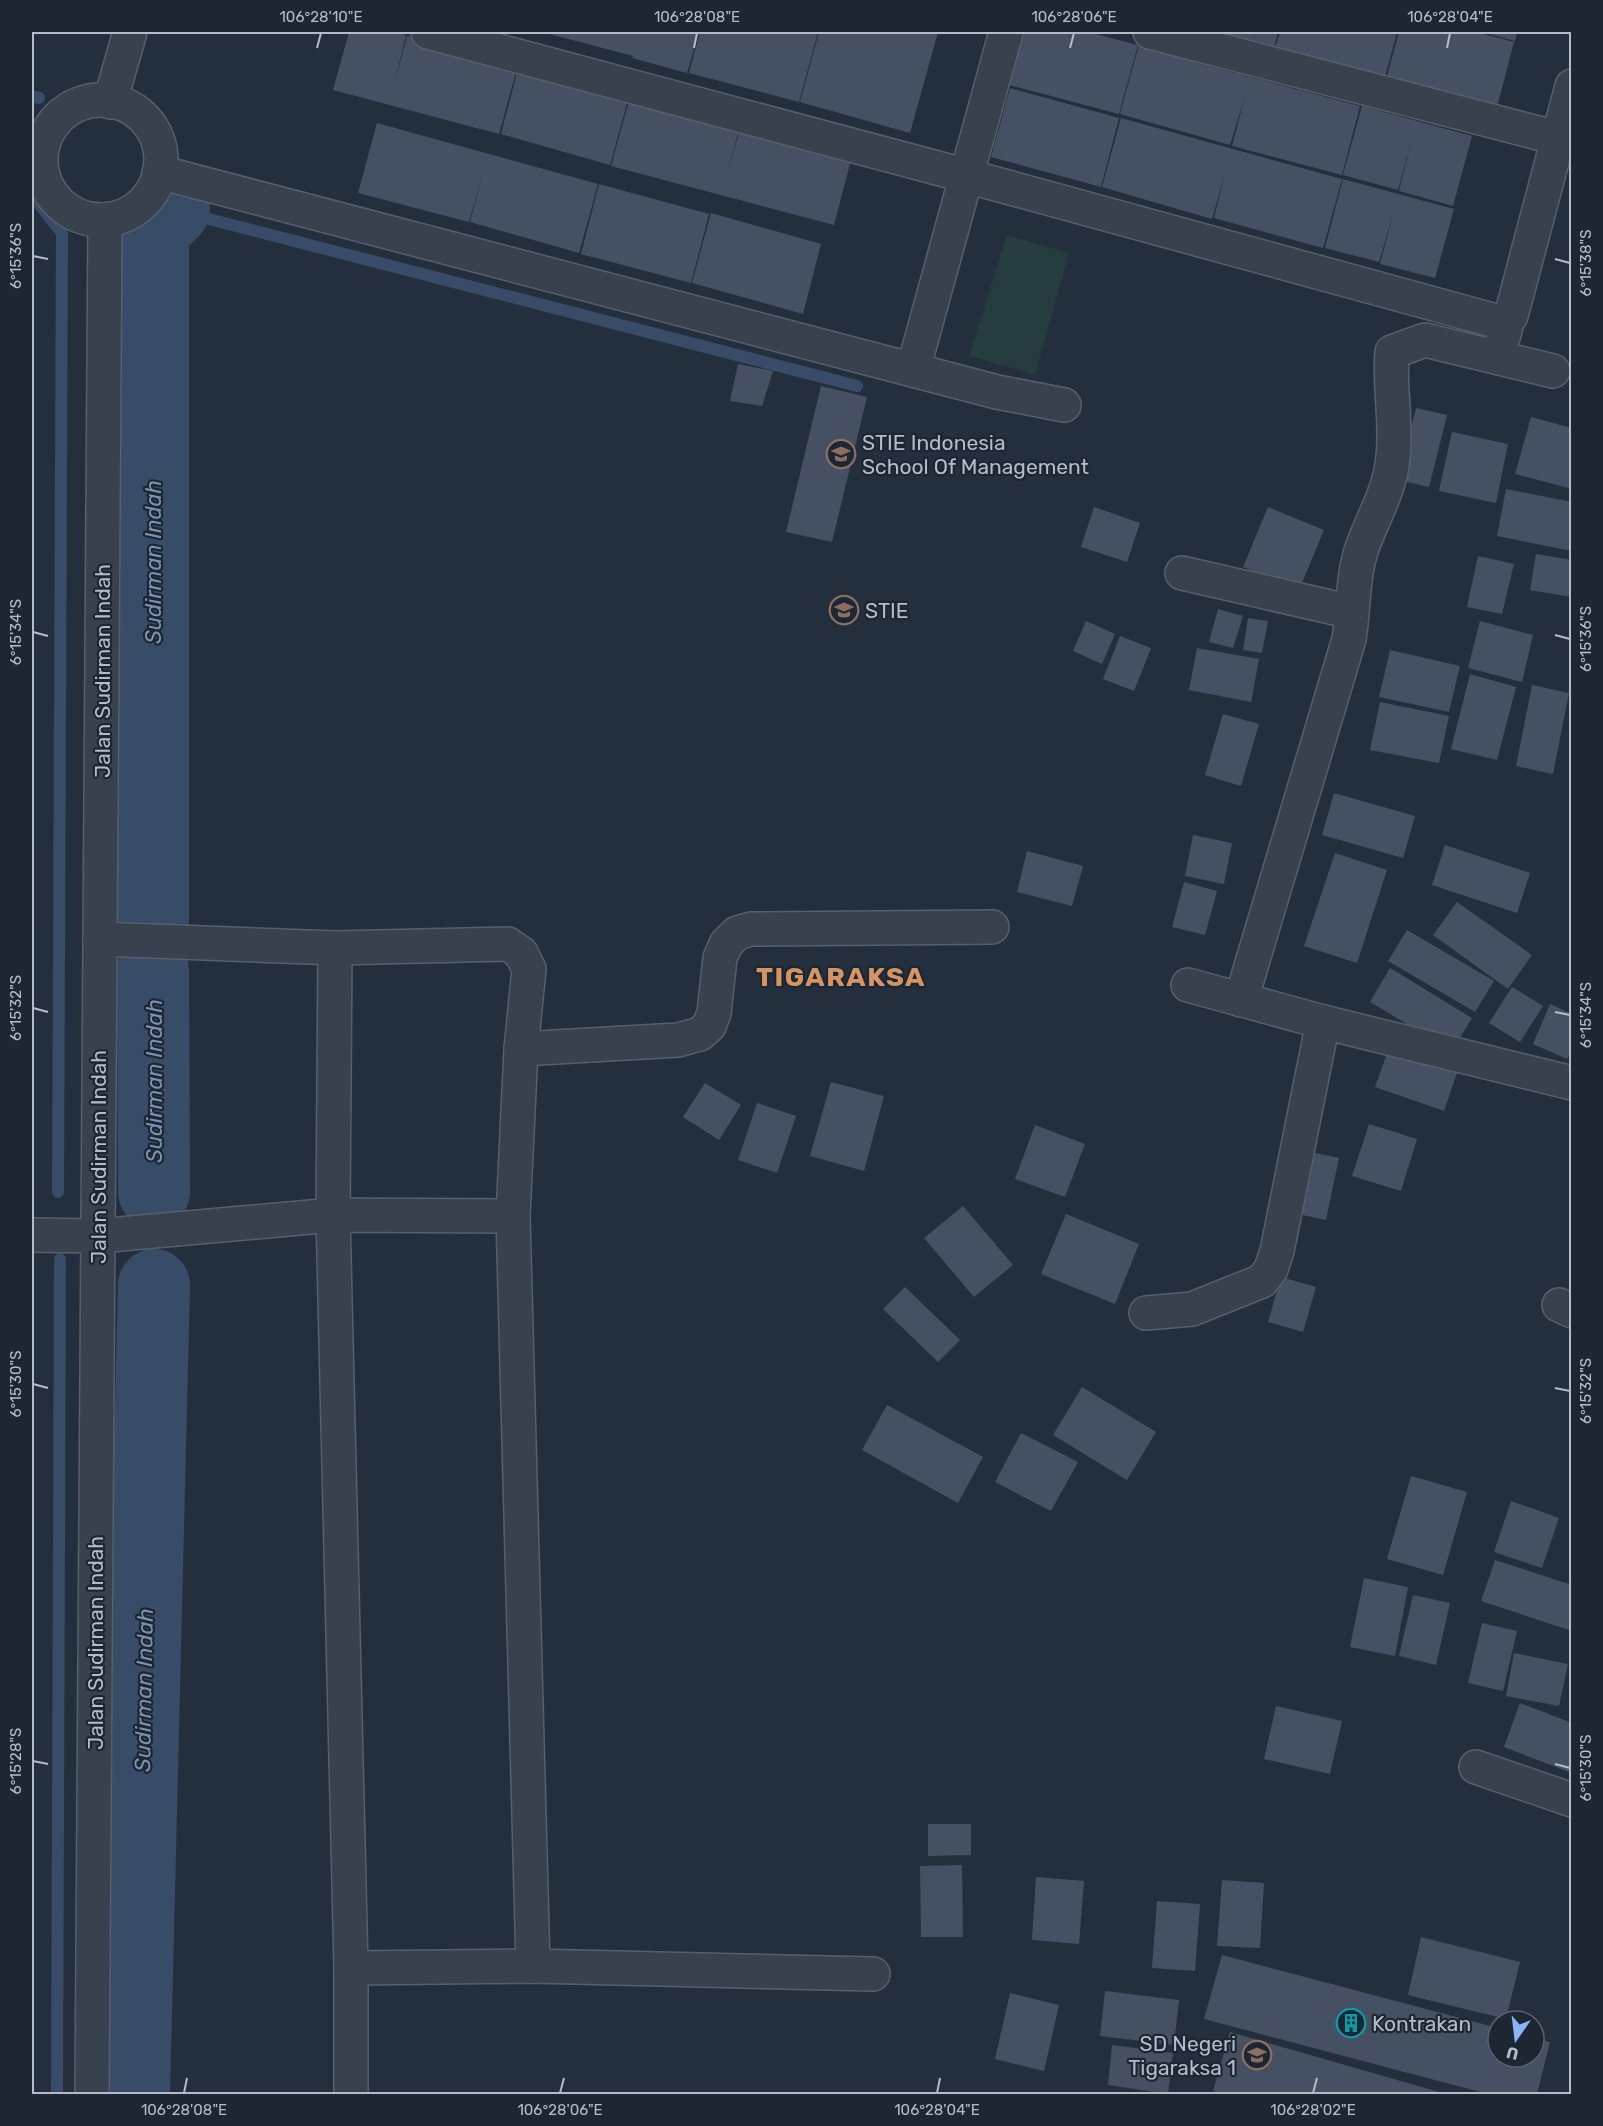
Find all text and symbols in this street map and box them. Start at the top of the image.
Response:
text: 106°28'10"E [279,8,363,26]
text: 106°28'08"E [654,8,740,26]
text: 106°28'06"E [1031,8,1117,26]
text: 106°28'04"E [1407,8,1493,26]
text: 6°15'36"S [7,223,25,289]
text: 6°15'38"S [1577,230,1595,296]
place label: STIE Indonesia School Of Management [862,430,1089,479]
school or university icon: STIE Indonesia School Of Management [825,438,857,470]
water label: Sudirman Indah [140,480,167,644]
street label: Jalan Sudirman Indah [90,564,115,778]
school or university icon: STIE [828,594,860,626]
place label: STIE [865,598,909,623]
text: 6°15'34"S [7,599,25,665]
text: 6°15'36"S [1577,606,1595,672]
district label: TIGARAKSA [756,961,926,993]
text: 6°15'32"S [7,975,25,1041]
text: 6°15'34"S [1577,982,1595,1048]
water label: Sudirman Indah [141,999,168,1163]
street label: Jalan Sudirman Indah [86,1050,111,1264]
text: 6°15'30"S [7,1351,25,1417]
text: 6°15'32"S [1577,1358,1595,1424]
street label: Jalan Sudirman Indah [83,1536,108,1750]
water label: Sudirman Indah [129,1608,159,1772]
text: 6°15'28"S [7,1728,25,1794]
text: 6°15'30"S [1577,1735,1595,1801]
building icon: Kontrakan [1335,2007,1367,2039]
north arrow [1486,2009,1546,2069]
place label: Kontrakan [1372,2011,1471,2036]
place label: SD Negeri Tigaraksa 1 [1128,2031,1236,2080]
school or university icon: SD Negeri Tigaraksa 1 [1241,2039,1273,2071]
text: U [1505,2042,1520,2064]
text: 106°28'08"E [141,2101,227,2119]
text: 106°28'06"E [517,2101,603,2119]
text: 106°28'04"E [894,2101,980,2119]
text: 106°28'02"E [1270,2101,1356,2119]

